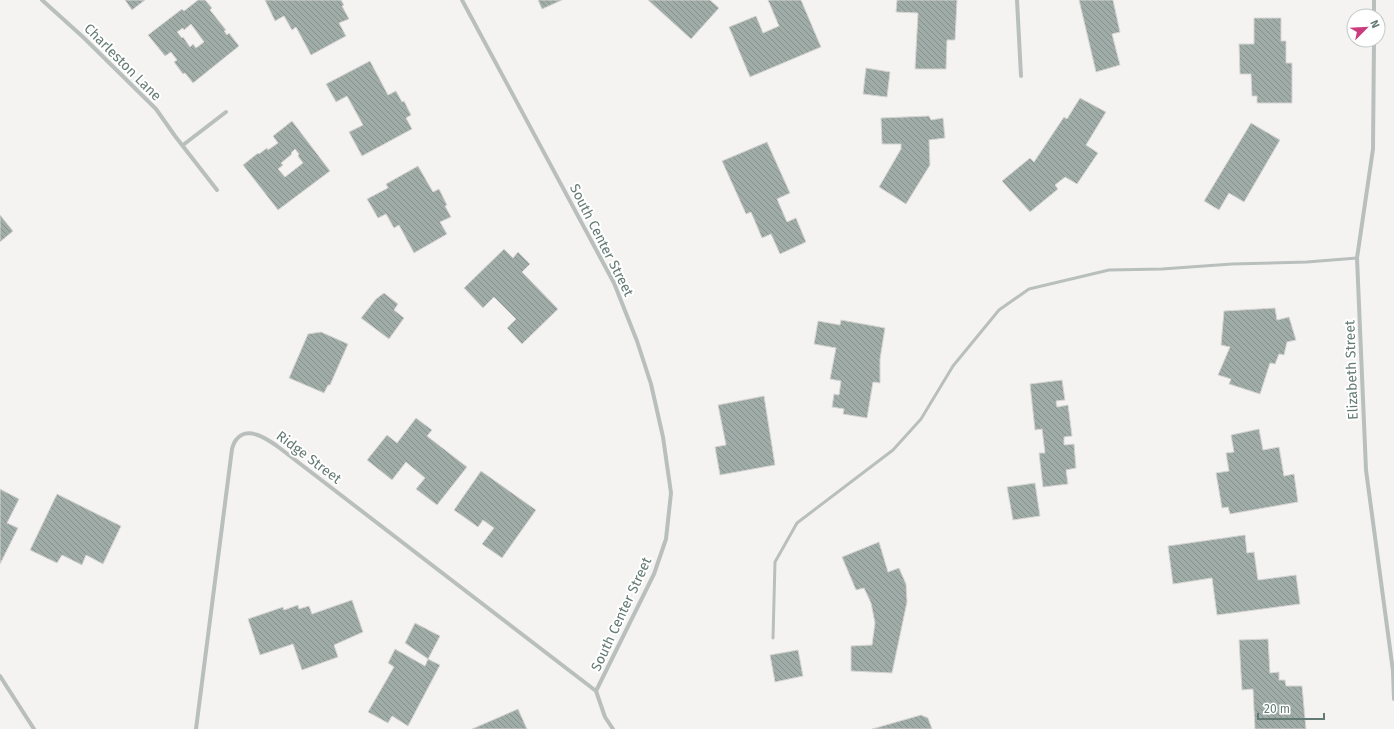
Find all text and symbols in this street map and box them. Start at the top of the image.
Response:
north arrow [1346,8,1386,48]
text: N [1367,18,1382,30]
street label: Charleston Lane [80,20,165,105]
street label: South Center Street [566,181,638,300]
street label: Elizabeth Street [1341,319,1362,420]
street label: Ridge Street [273,427,345,488]
street label: South Center Street [588,554,656,674]
scale bar [1258,695,1324,721]
text: 20 m [1264,702,1290,716]

